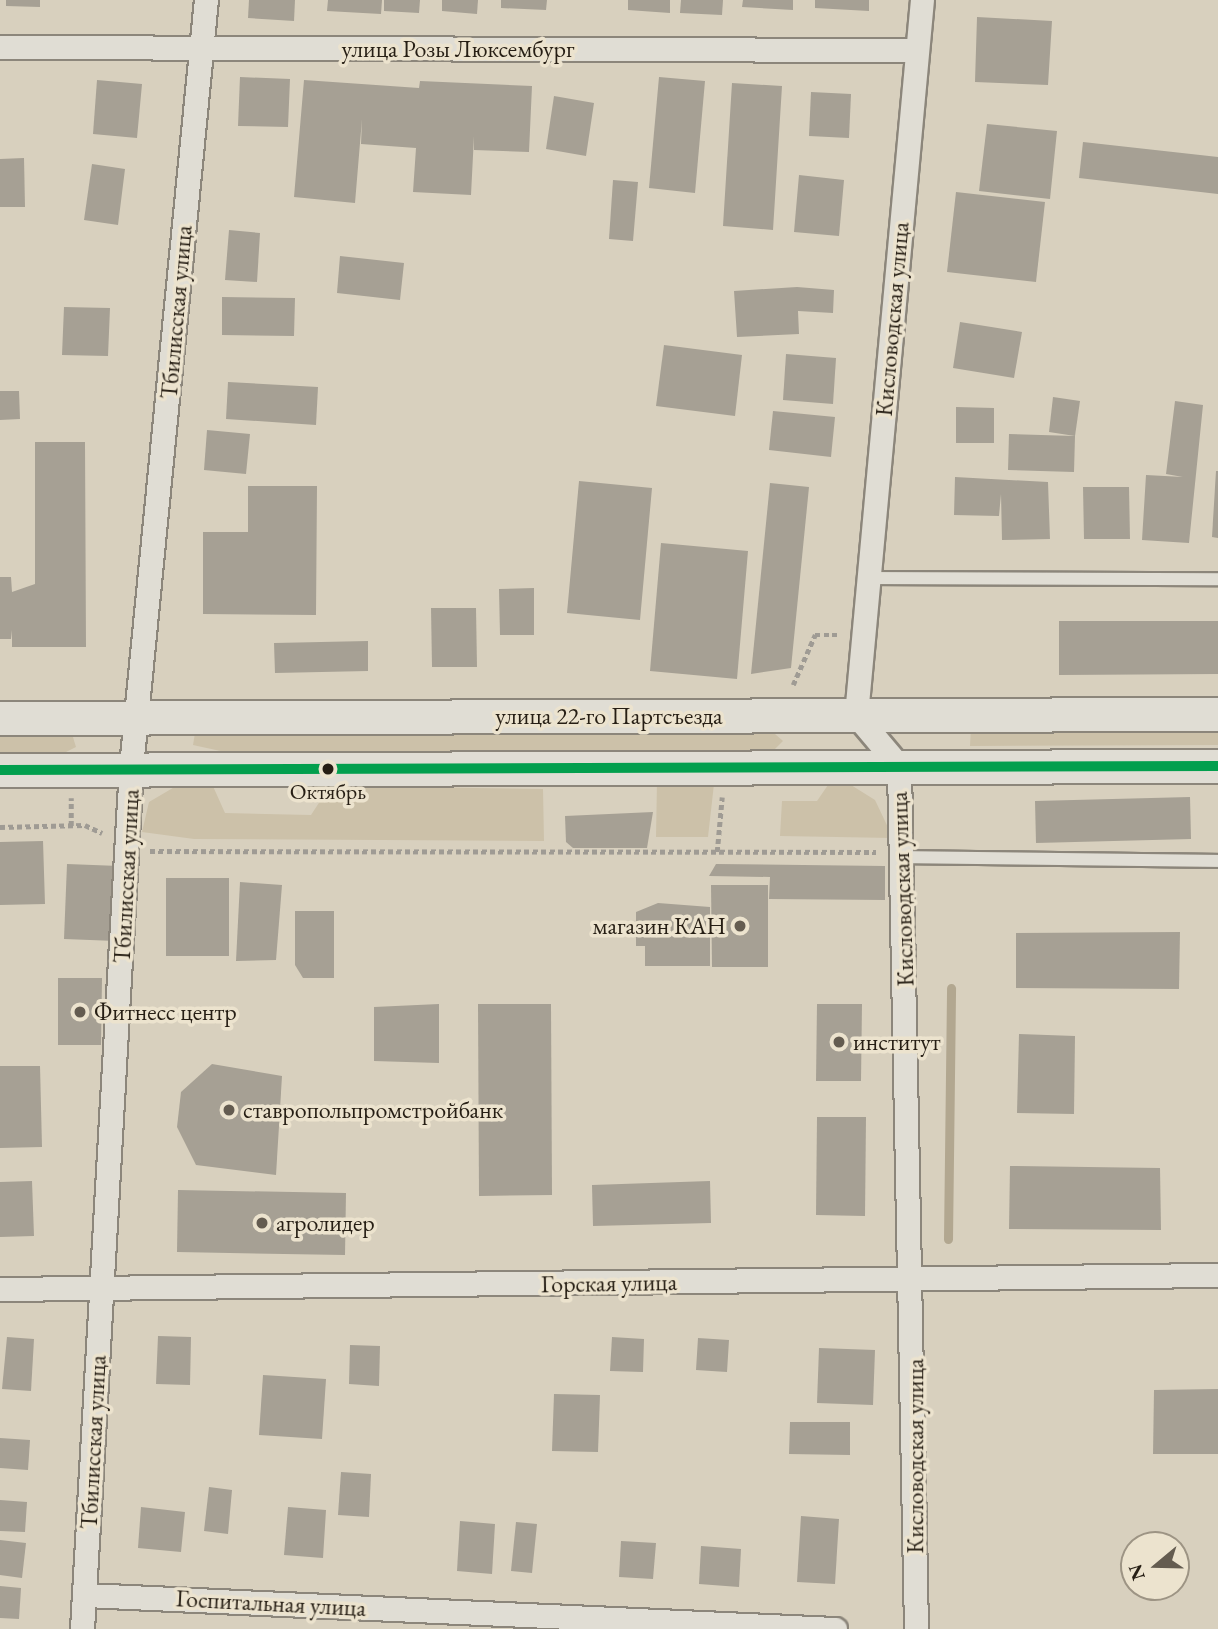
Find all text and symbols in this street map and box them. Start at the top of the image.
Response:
street label: улица Розы Люксембург [342,35,574,63]
street label: Кисловодская улица [869,221,915,417]
street label: Тбилисская улица [154,224,198,400]
street label: улица 22-го Партсъезда [495,702,723,730]
marker: Октябрь [321,762,335,776]
place label: Октябрь [290,779,366,805]
street label: Тбилисская улица [107,788,145,964]
street label: Кисловодская улица [884,791,920,987]
place label: магазин КАН [593,912,726,940]
marker: магазин КАН [732,918,748,934]
place label: Фитнесс центр [94,998,237,1026]
marker: Фитнесс центр [72,1004,88,1020]
place label: институт [853,1028,941,1056]
marker: институт [831,1034,847,1050]
place label: ставропольпромстройбанк [243,1096,503,1124]
marker: ставропольпромстройбанк [221,1102,237,1118]
place label: агролидер [276,1209,375,1237]
marker: агролидер [254,1215,270,1231]
street label: Горская улица [541,1267,677,1299]
street label: Тбилисская улица [74,1354,112,1530]
street label: Кисловодская улица [901,1358,929,1554]
north arrow [1120,1531,1190,1601]
text: N [1122,1561,1151,1584]
street label: Госпитальная улица [175,1584,367,1622]

